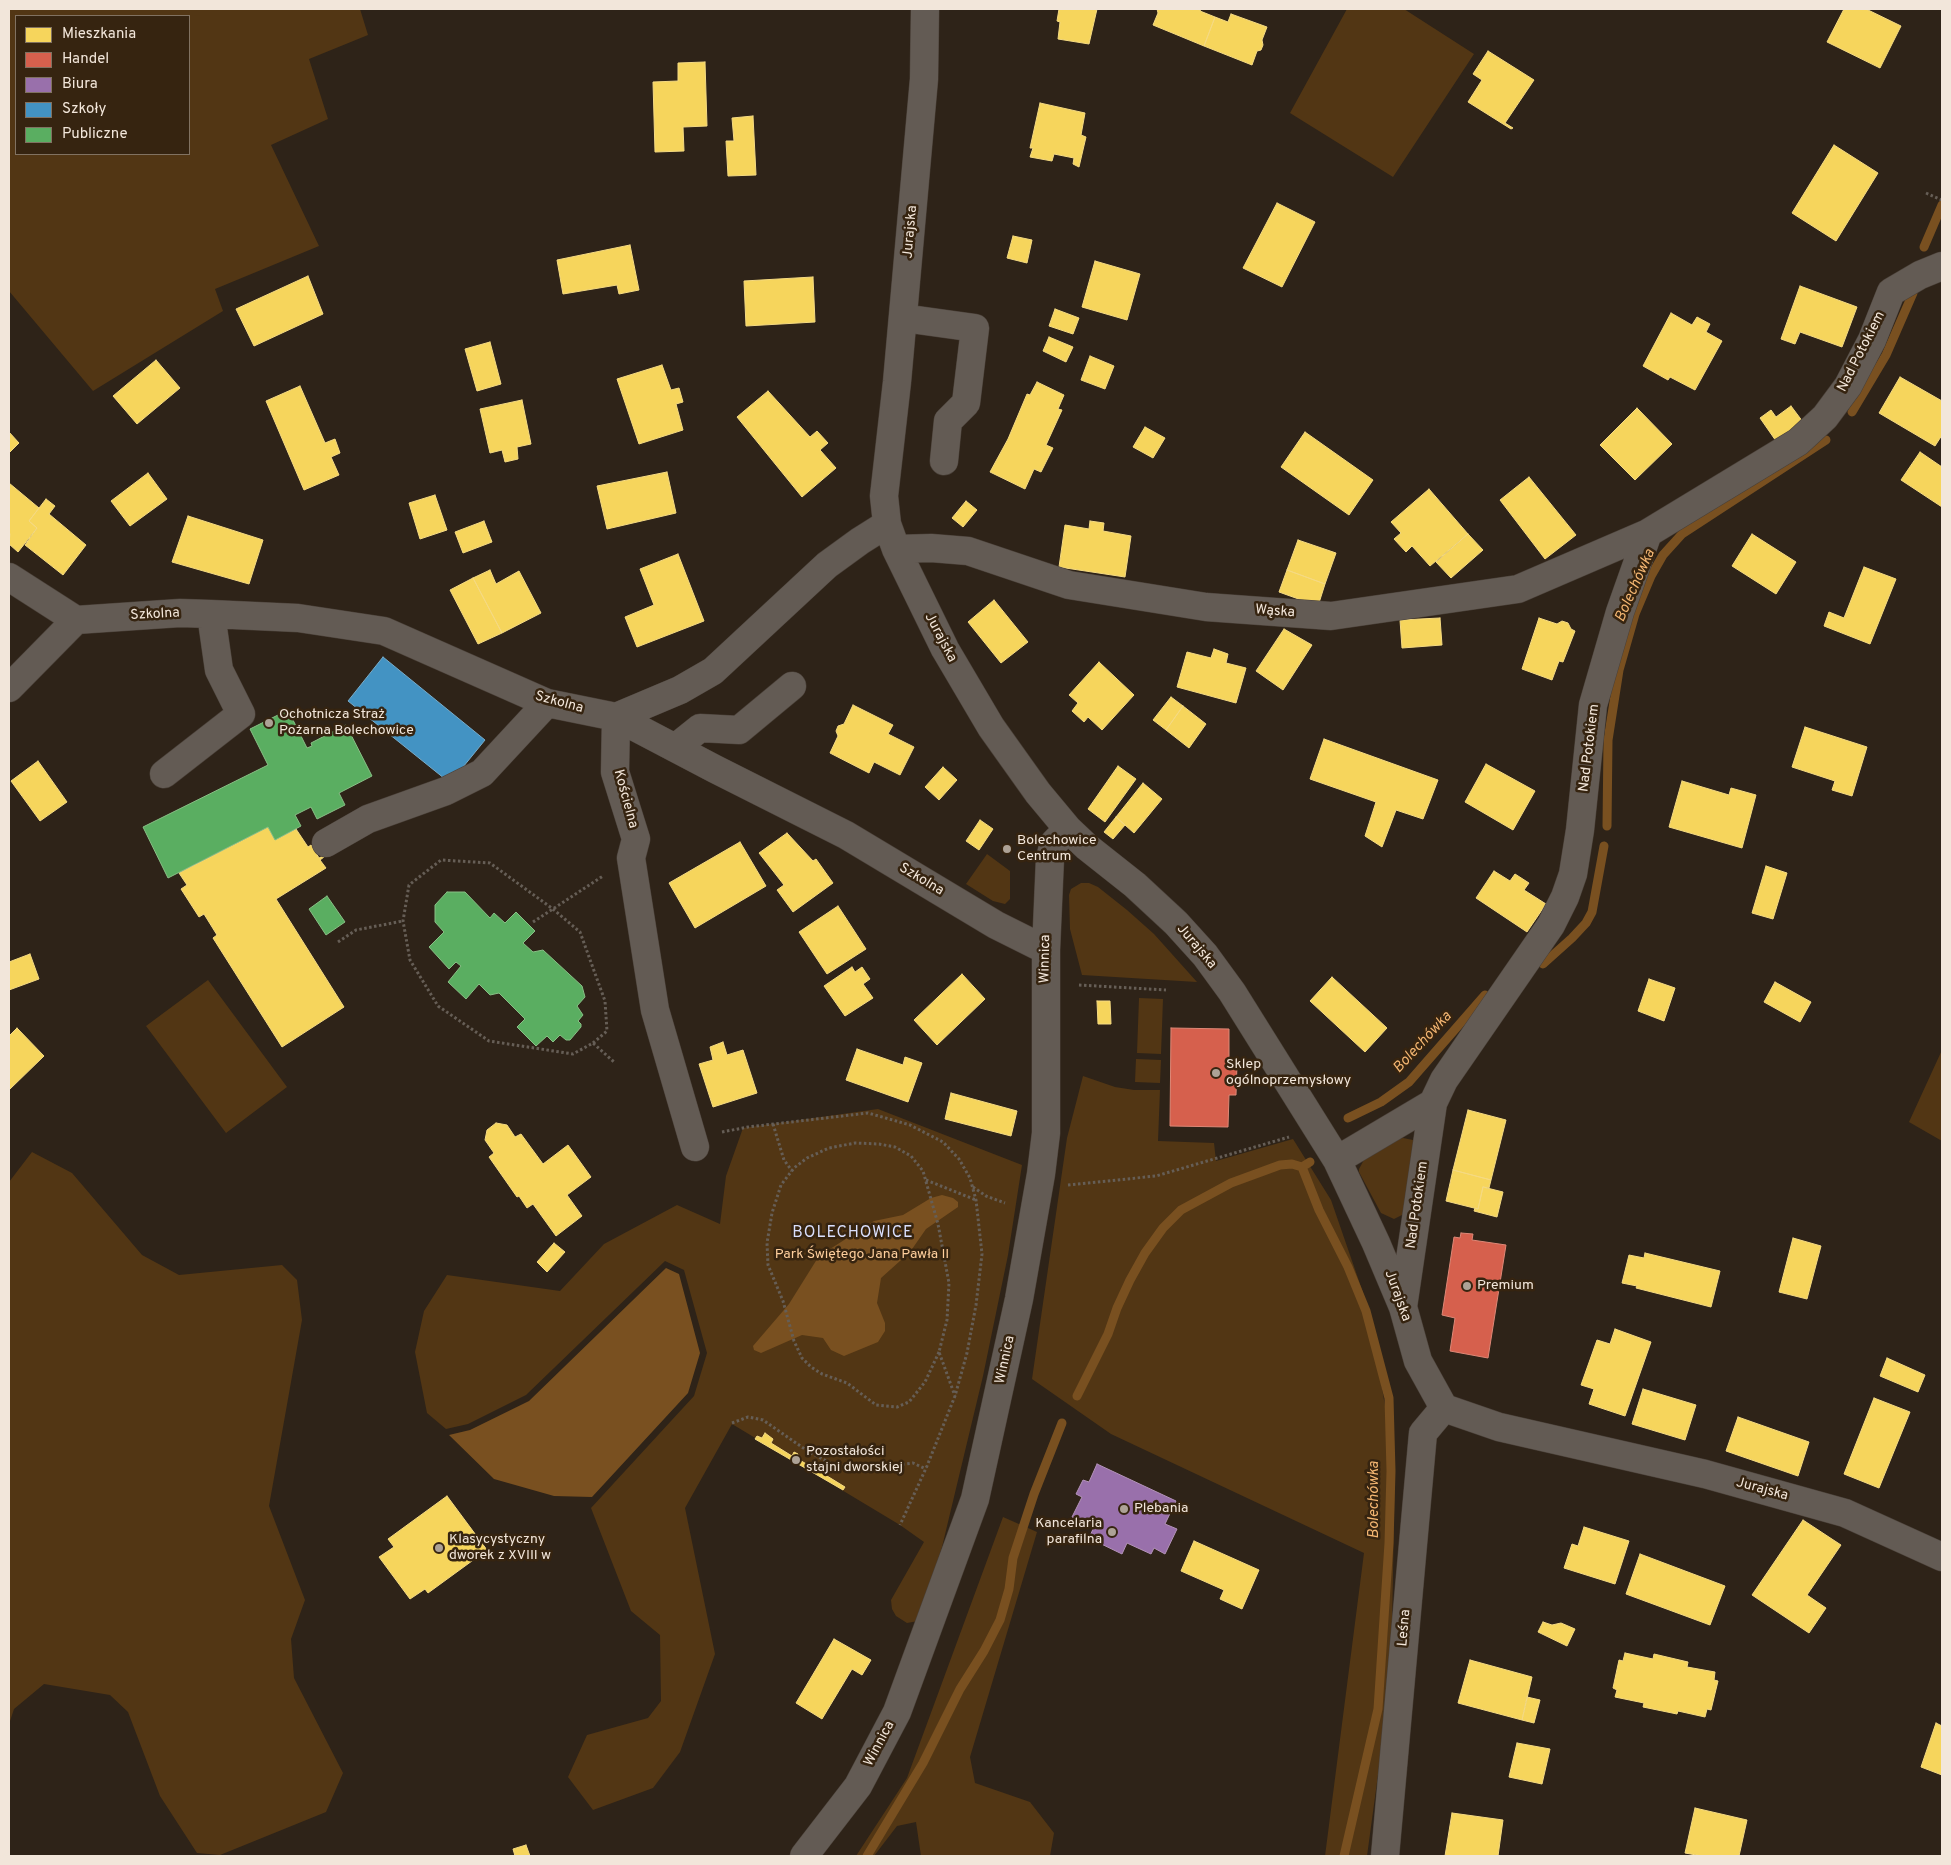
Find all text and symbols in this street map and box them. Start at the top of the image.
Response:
legend [15,15,190,155]
text: Mieszkania [62,25,136,44]
text: Handel [62,50,109,69]
text: Biura [62,75,98,94]
text: Szkoły [62,100,106,119]
text: Publiczne [62,125,128,144]
street label: Jurajska [900,205,922,259]
street label: Nad Potokiem [1834,309,1890,395]
water label: Bolechówka [1612,547,1660,625]
street label: Wąska [1255,602,1295,622]
street label: Szkolna [130,605,180,625]
street label: Jurajska [920,611,960,665]
street label: Szkolna [533,689,585,717]
street label: Nad Potokiem [1576,703,1604,793]
place label: Ochotnicza Straż Pożarna Bolechowice [279,707,414,740]
marker: Ochotnicza Straż Pożarna Bolechowice [263,717,275,729]
street label: Kościelna [609,768,641,830]
place label: Bolechowice Centrum [1017,833,1097,866]
marker: Bolechowice Centrum [1001,843,1013,855]
street label: Szkolna [896,860,946,900]
street label: Jurajska [1172,921,1220,973]
street label: Winnica [1037,934,1055,984]
water label: Bolechówka [1390,1008,1456,1078]
place label: Sklep ogólnoprzemysłowy [1226,1057,1351,1090]
marker: Sklep ogólnoprzemysłowy [1210,1067,1222,1079]
street label: Nad Potokiem [1404,1160,1432,1250]
district label: BOLECHOWICE [791,1224,915,1244]
park label: Park Świętego Jana Pawła II [775,1247,949,1263]
street label: Jurajska [1380,1268,1414,1324]
place label: Premium [1477,1278,1534,1294]
marker: Premium [1461,1280,1473,1292]
street label: Winnica [993,1334,1019,1386]
place label: Pozostałości stajni dworskiej [806,1444,903,1476]
marker: Pozostałości stajni dworskiej [790,1454,802,1466]
water label: Bolechówka [1366,1461,1384,1539]
street label: Jurajska [1734,1475,1790,1505]
place label: Plebania [1134,1501,1188,1517]
marker: Plebania [1118,1503,1130,1515]
place label: Kancelaria parafilna [1035,1516,1102,1548]
marker: Kancelaria parafilna [1106,1526,1118,1538]
place label: Klasycystyczny dworek z XVIII w [449,1532,551,1564]
marker: Klasycystyczny dworek z XVIII w [433,1542,445,1554]
street label: Leśna [1395,1609,1415,1647]
street label: Winnica [861,1718,899,1770]

